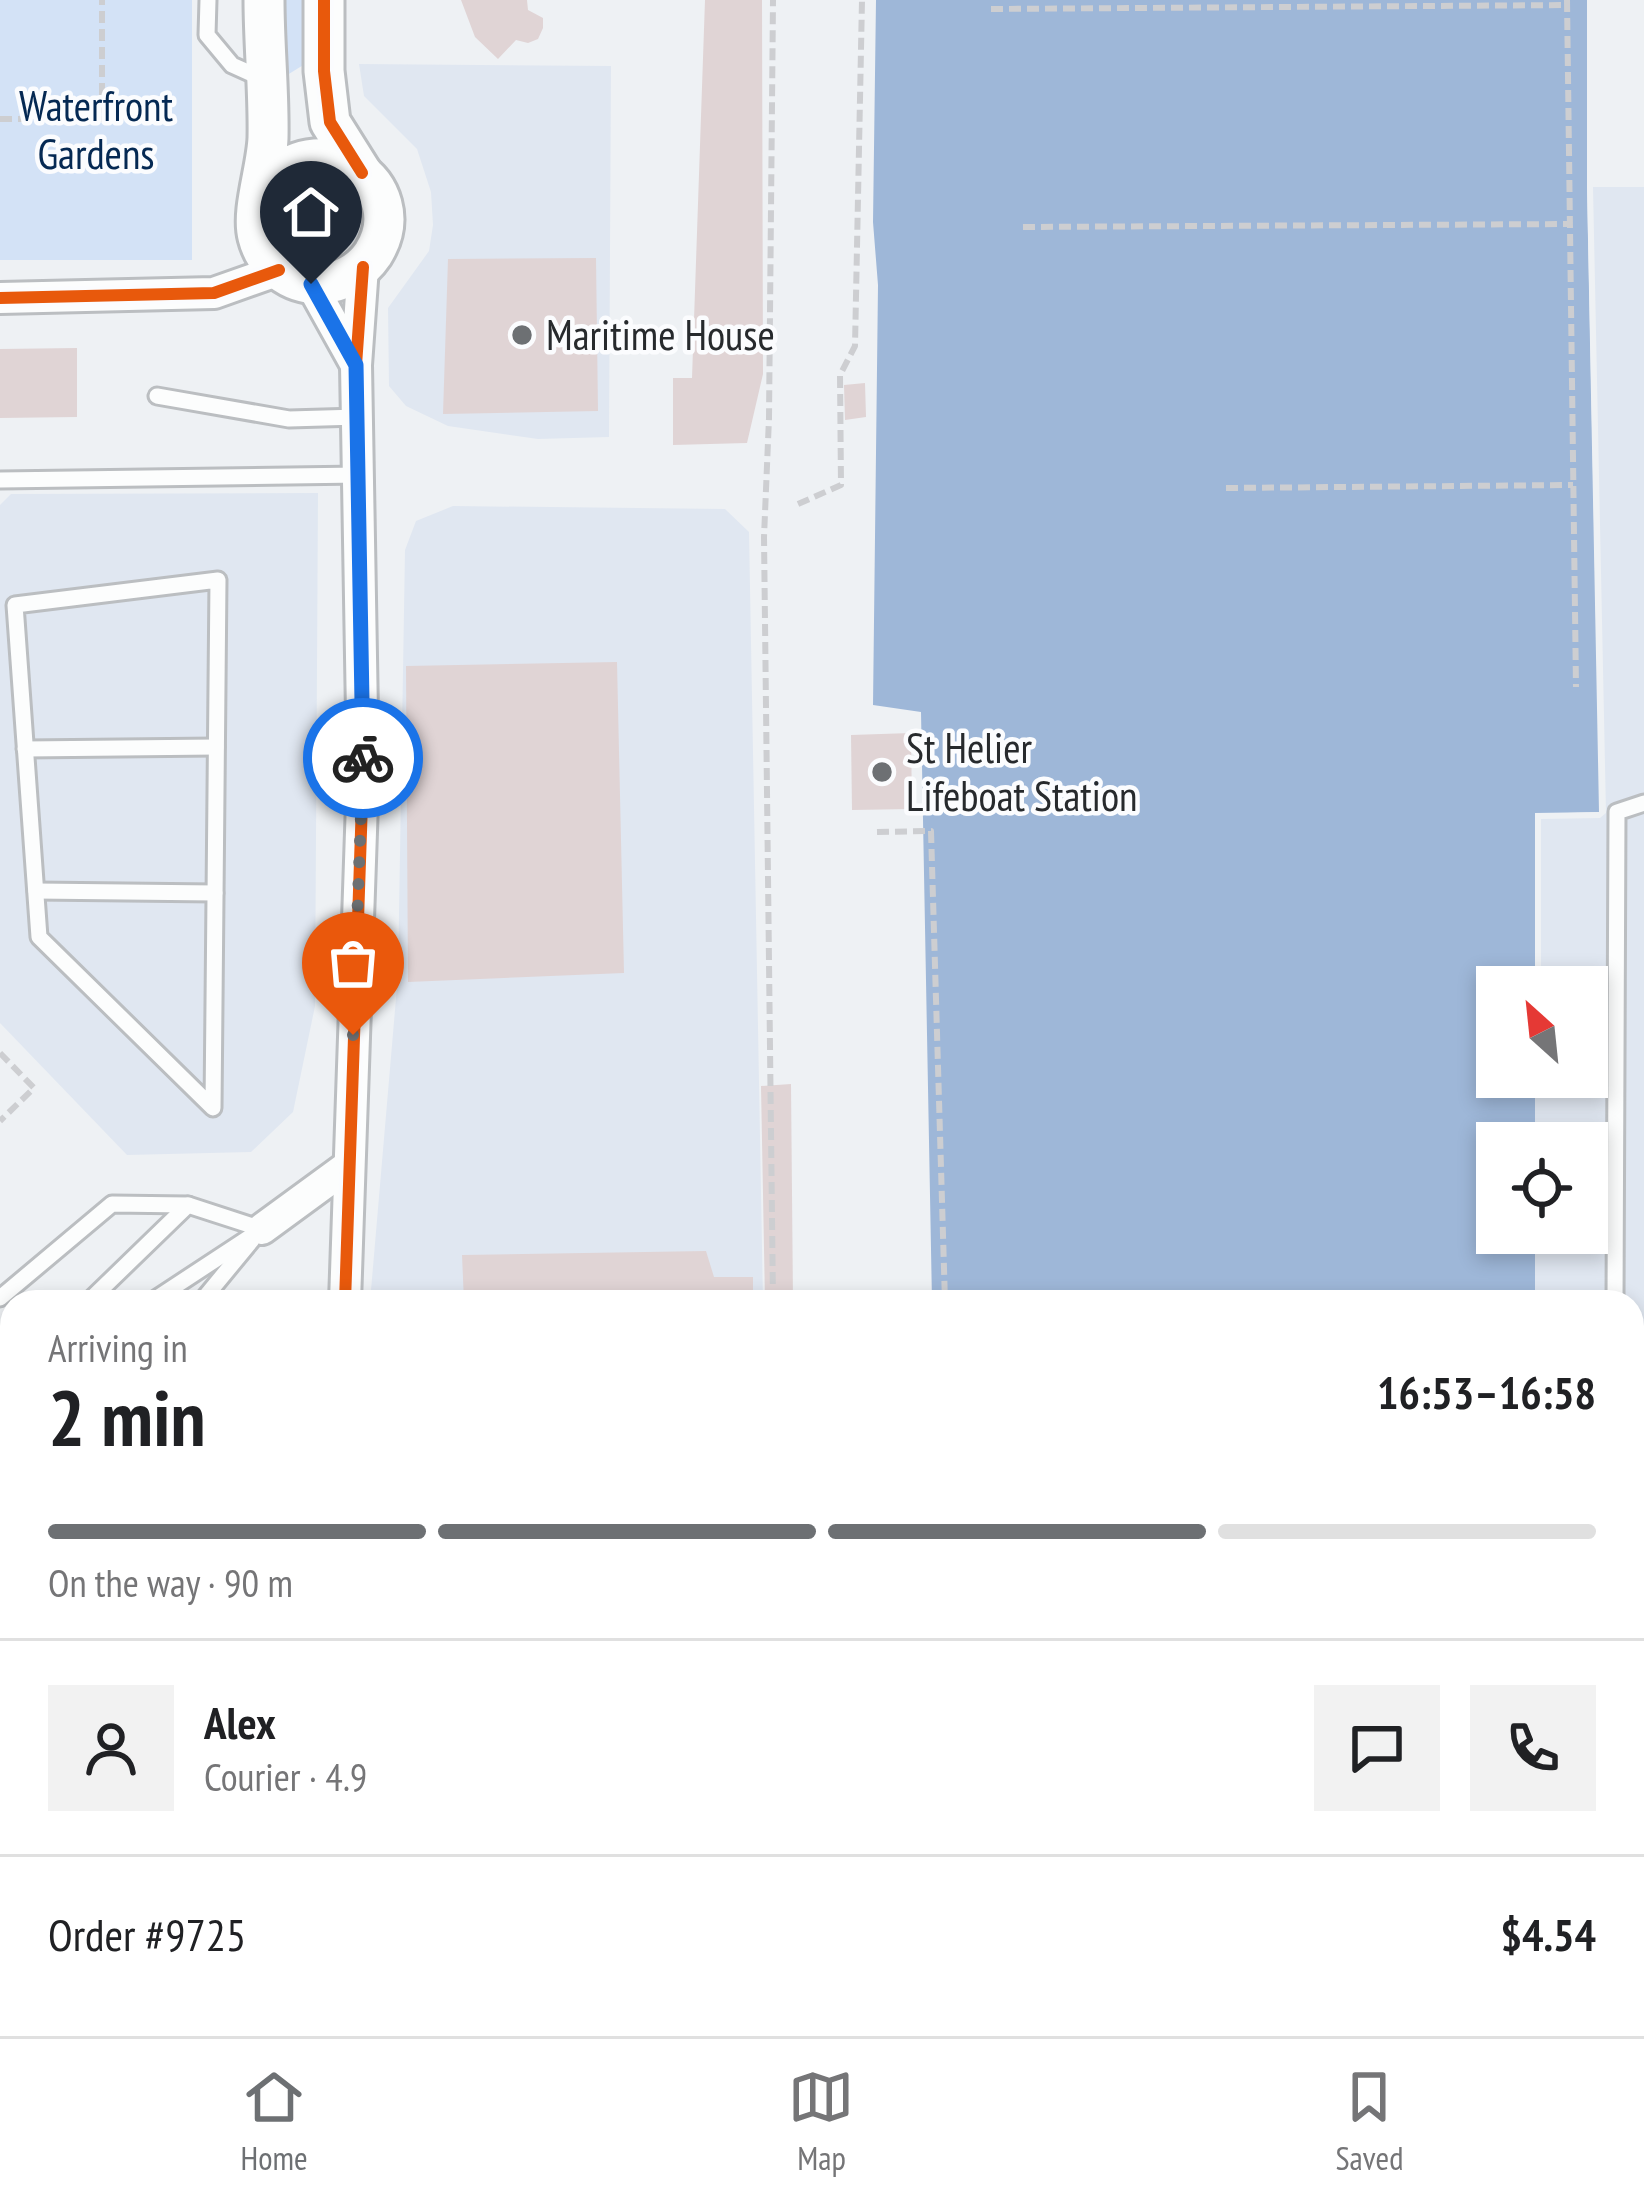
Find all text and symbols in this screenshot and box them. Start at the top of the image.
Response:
park label: Waterfront Gardens [19,78,173,181]
pin [260,161,362,284]
icon: home [278,179,344,245]
place label: Maritime House [546,307,775,362]
marker: Maritime House [509,322,535,348]
courier [303,698,423,818]
place label: St Helier Lifeboat Station [906,720,1138,823]
icon: bike [330,725,396,791]
marker: St Helier Lifeboat Station [869,759,895,785]
pin [302,912,404,1035]
icon: bag [320,930,386,996]
north arrow [1476,966,1608,1098]
map controls [1476,966,1608,1254]
button: locate [1476,1122,1608,1254]
text: Arriving in [48,1322,188,1373]
text: 16:53–16:58 [1377,1363,1596,1421]
text: 2 min [48,1367,206,1468]
text: On the way · 90 m [48,1557,293,1608]
button: person [48,1685,174,1811]
button: chat [1314,1685,1440,1811]
button: phone [1470,1685,1596,1811]
text: Alex [204,1693,276,1751]
text: Courier · 4.9 [204,1751,367,1802]
text: Order #9725 [48,1905,246,1963]
text: $4.54 [1500,1905,1596,1963]
tab: Home [240,2064,308,2179]
tab: Map [788,2064,854,2179]
tab: Saved [1335,2064,1403,2179]

